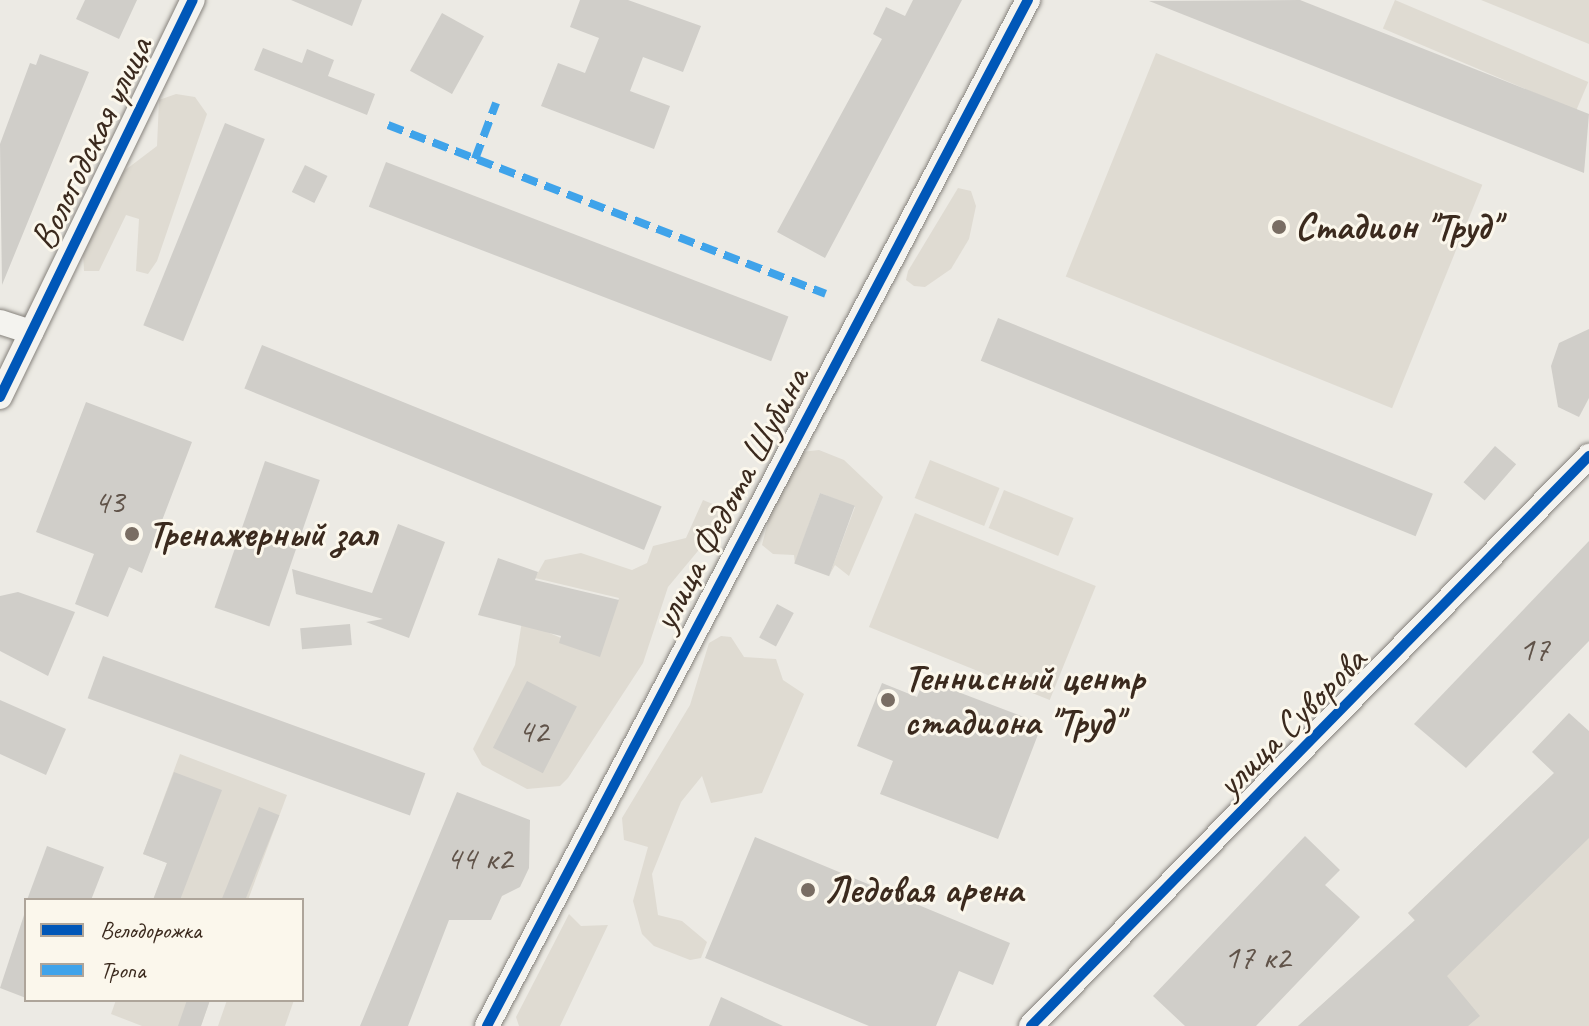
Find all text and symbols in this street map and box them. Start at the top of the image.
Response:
street label: Вологодская улица [19,28,163,258]
place label: Стадион "Труд" [1295,204,1499,250]
marker: Стадион "Труд" [1270,218,1288,236]
street label: улица Федота Шубина [640,357,820,641]
house number: 43 [94,482,124,522]
place label: Тренажерный зал [148,511,377,557]
marker: Тренажерный зал [123,525,141,543]
house number: 17 [1519,629,1549,669]
street label: улица Суворова [1206,637,1376,807]
place label: Теннисный центр стадиона "Труд" [904,655,1144,744]
marker: Теннисный центр стадиона "Труд" [879,691,897,709]
house number: 42 [518,711,548,751]
house number: 44 к2 [446,838,512,878]
place label: Ледовая арена [824,867,1021,913]
marker: Ледовая арена [799,881,817,899]
legend [24,898,304,1002]
text: Велодорожка [100,915,201,945]
house number: 17 к2 [1224,937,1290,977]
text: Тропа [100,955,145,985]

